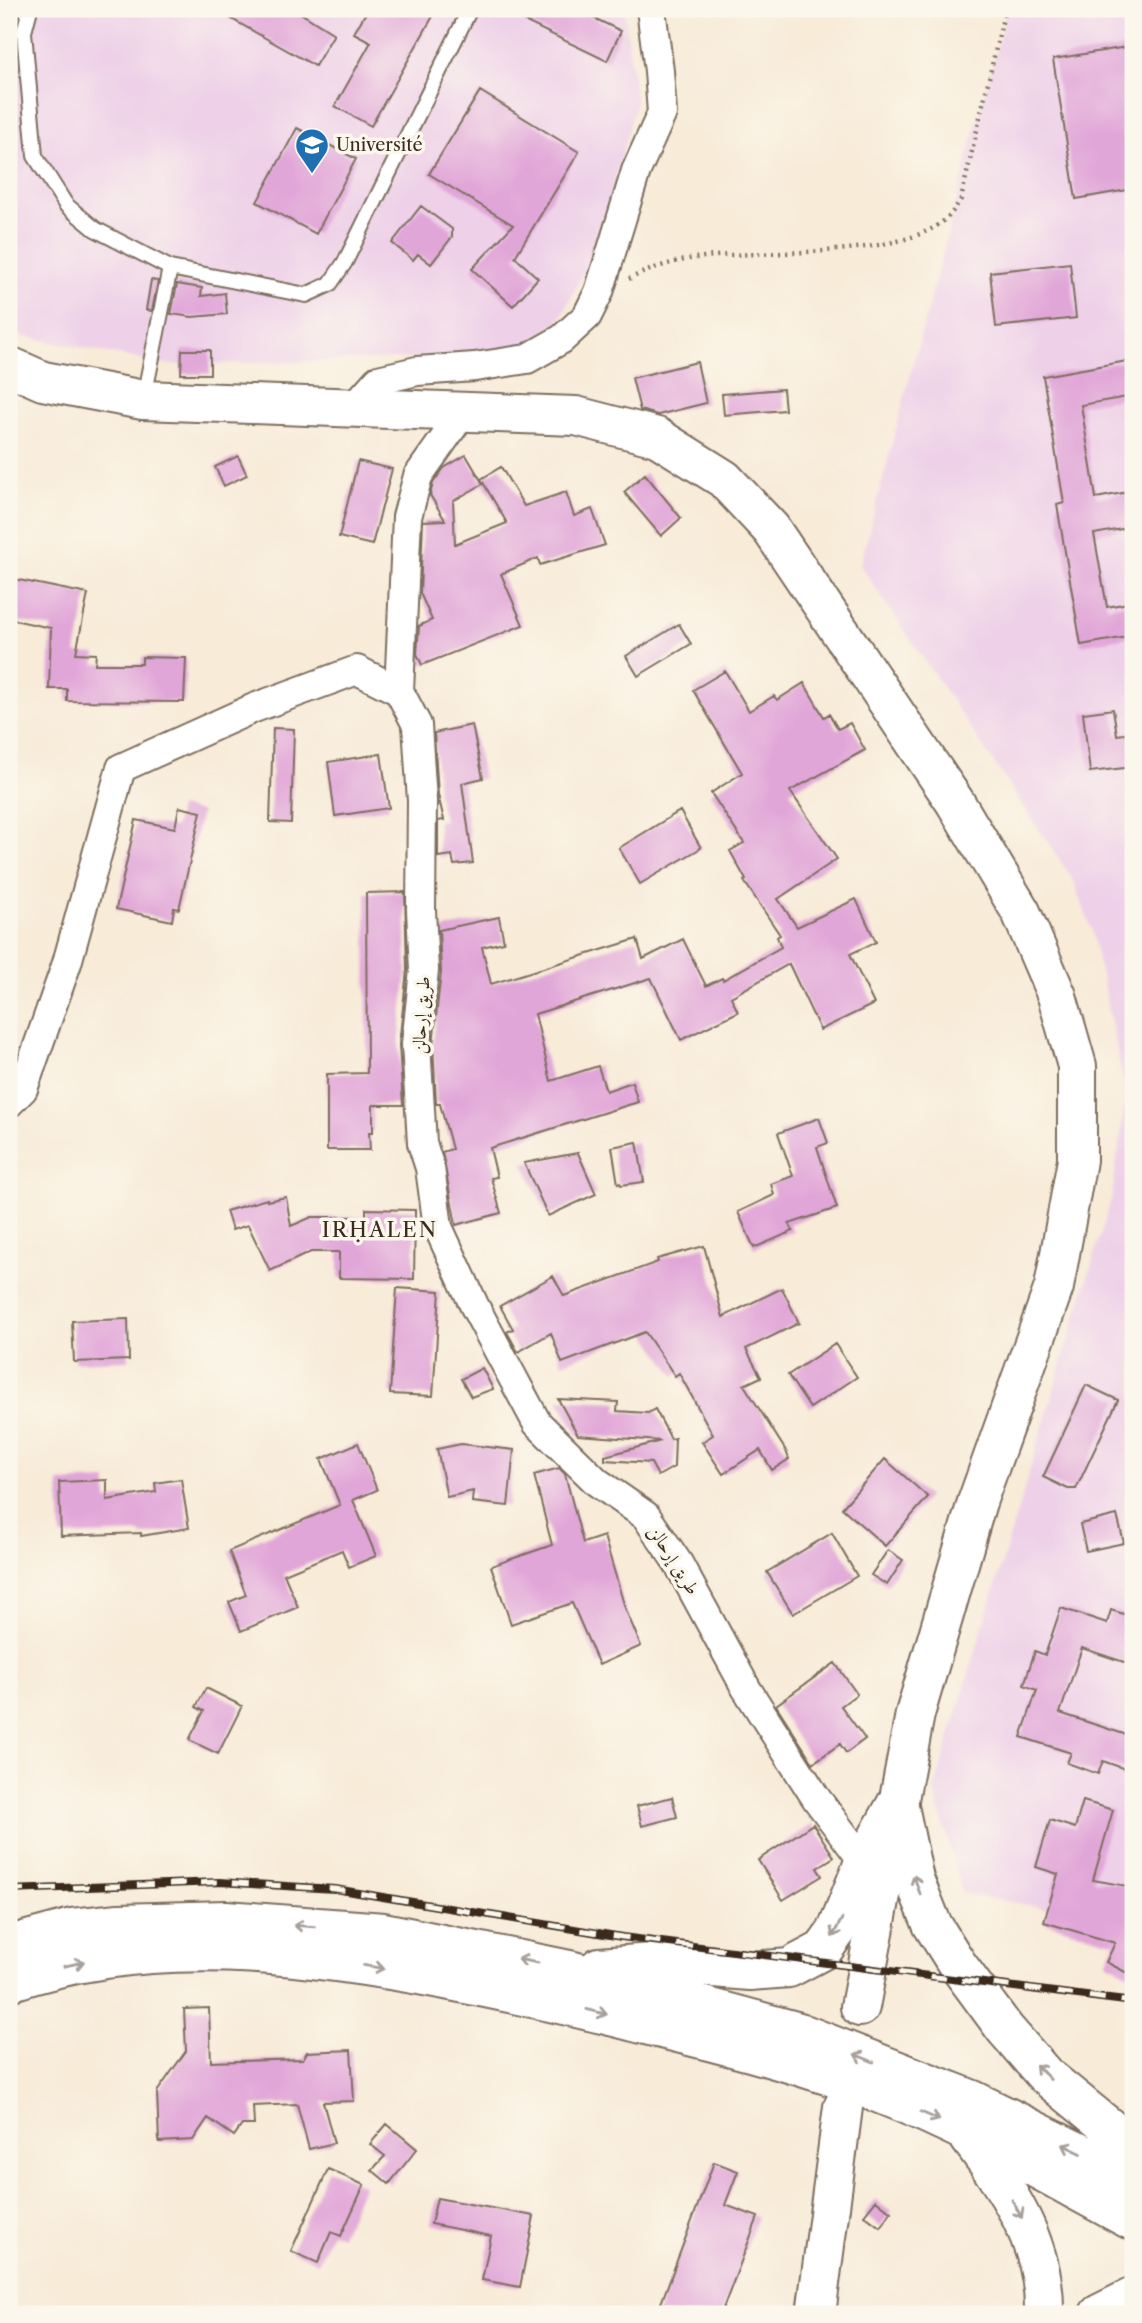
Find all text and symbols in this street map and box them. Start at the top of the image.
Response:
school or university icon: Université [293,126,331,175]
place label: Université [336,134,423,156]
street label: طريق إرحالن [407,975,436,1055]
district label: IRḤALEN [322,1217,438,1242]
street label: طريق إرحالن [643,1521,704,1599]
one-way arrow [910,1874,922,1896]
one-way arrow [829,1917,843,1938]
one-way arrow [293,1919,315,1932]
one-way arrow [517,1954,540,1967]
one-way arrow [63,1957,85,1970]
one-way arrow [362,1961,385,1974]
one-way arrow [585,2006,607,2019]
one-way arrow [853,2050,875,2063]
one-way arrow [1035,2063,1052,2080]
one-way arrow [919,2110,940,2123]
one-way arrow [1062,2141,1083,2155]
one-way arrow [1010,2198,1024,2218]

